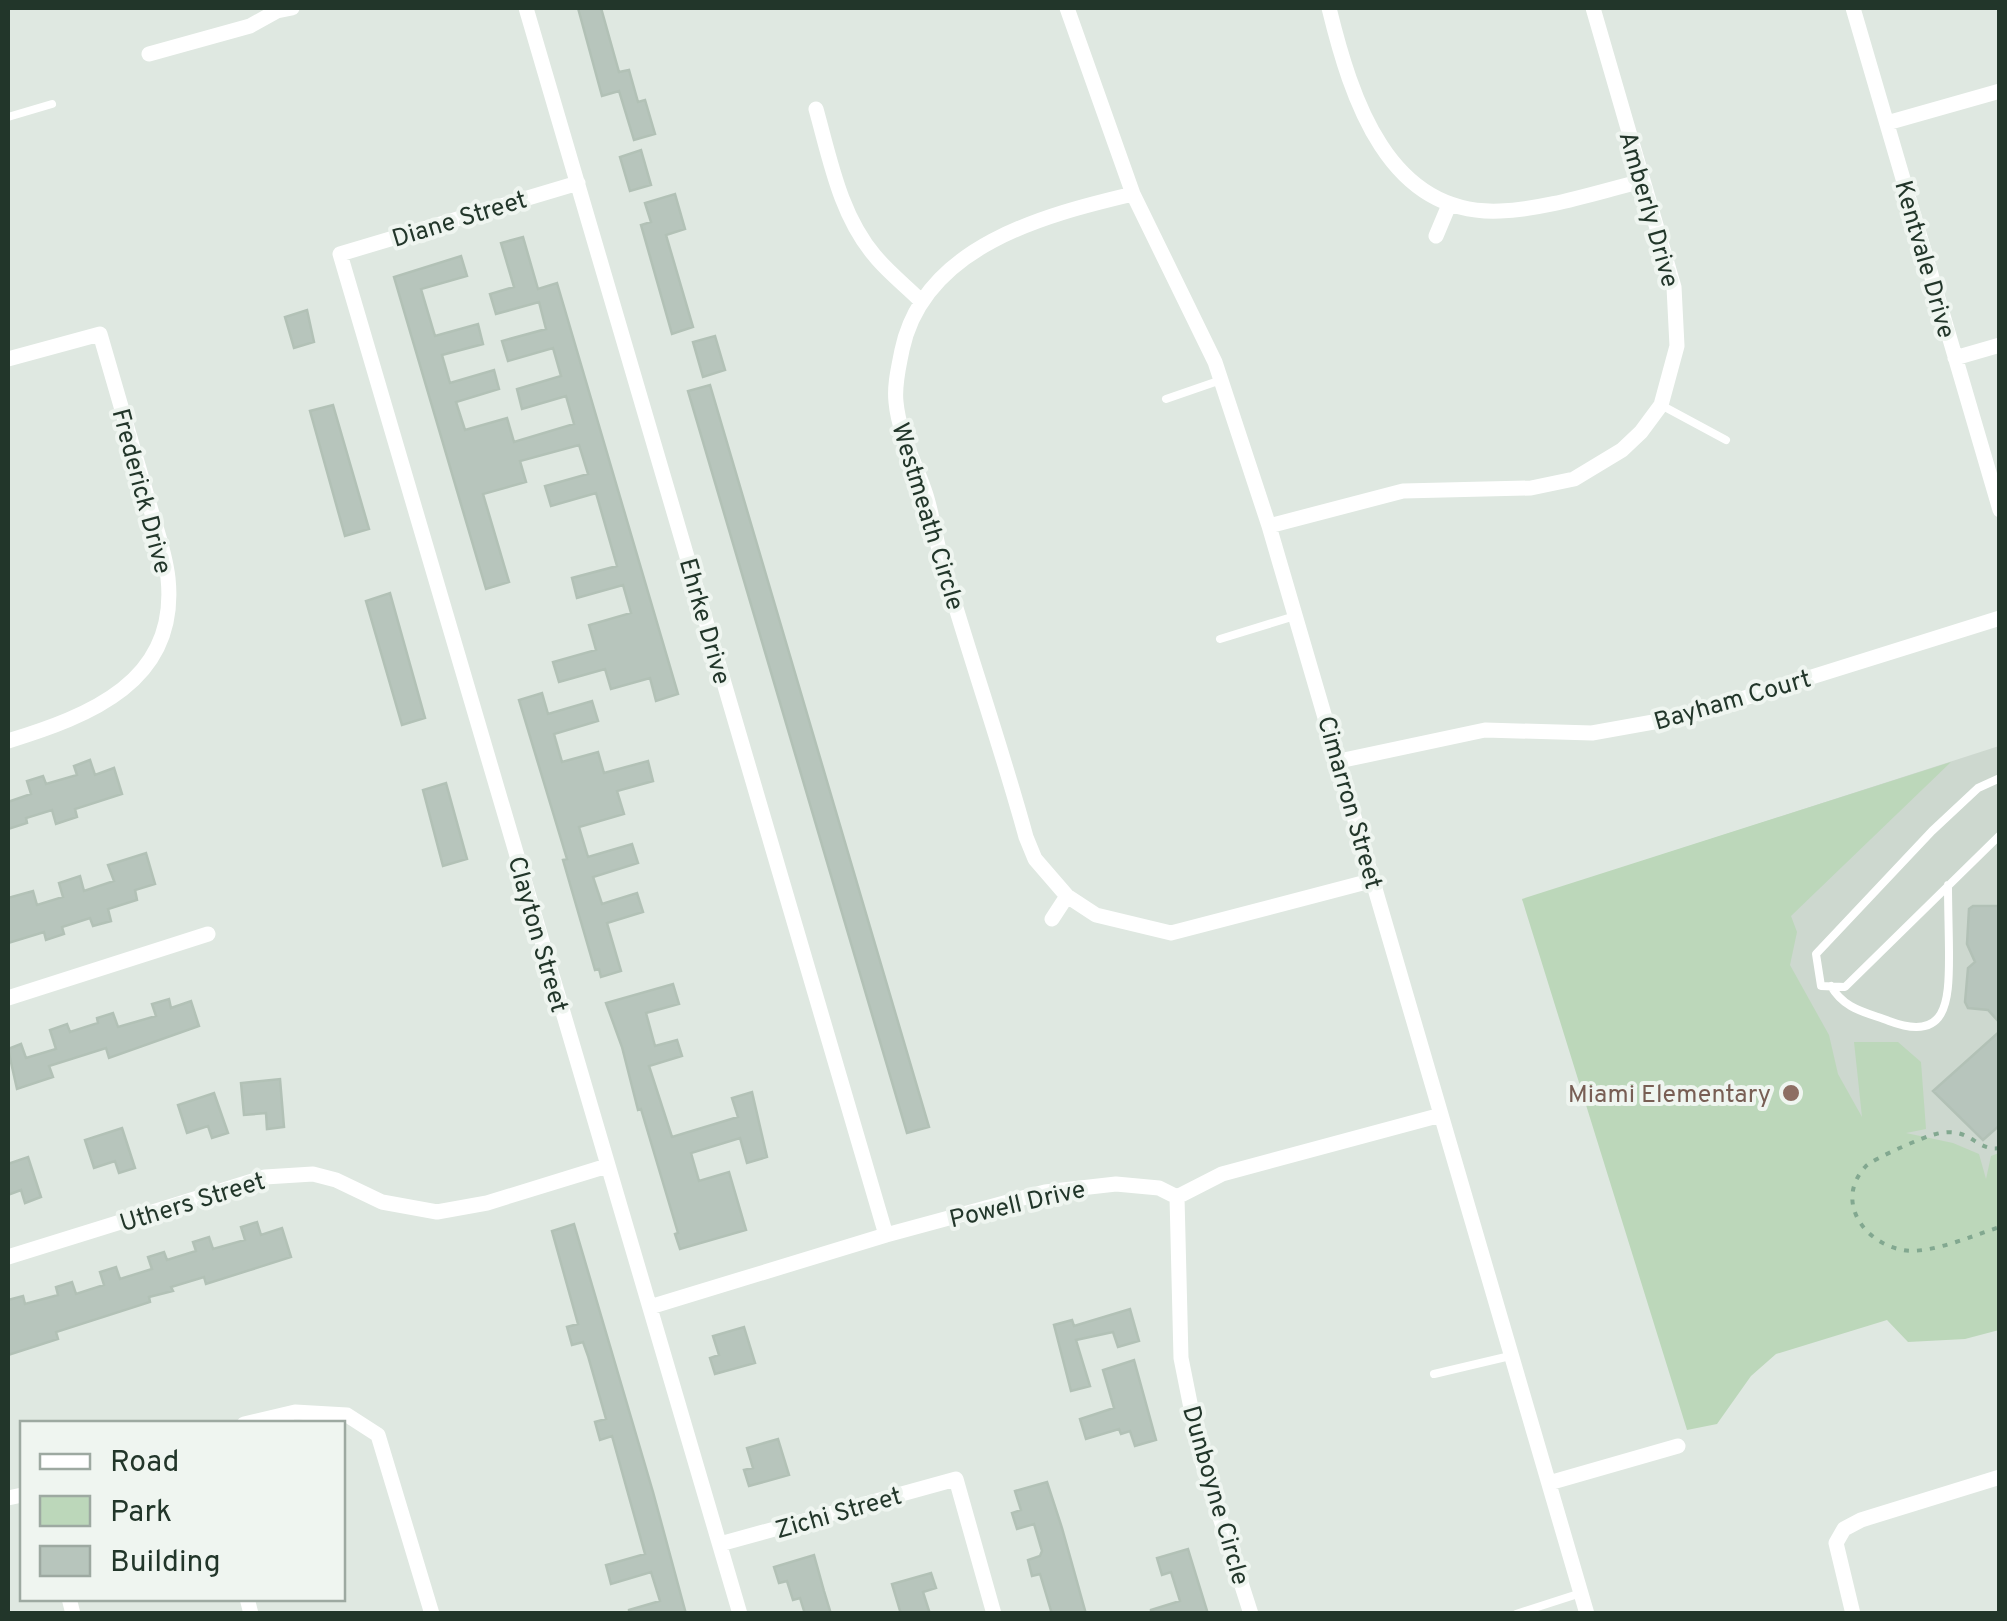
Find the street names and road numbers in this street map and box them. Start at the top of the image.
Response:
street label: Amberly Drive [1610,128,1685,292]
street label: Kentvale Drive [1885,177,1961,342]
street label: Diane Street [389,185,531,257]
street label: Frederick Drive [103,406,178,578]
street label: Westmeath Circle [882,419,970,614]
street label: Ehrke Drive [670,555,736,689]
street label: Bayham Court [1651,664,1815,740]
street label: Cimarron Street [1308,713,1388,893]
street label: Clayton Street [499,853,574,1017]
street label: Uthers Street [116,1167,269,1241]
street label: Powell Drive [946,1175,1089,1237]
street label: Dunboyne Circle [1173,1402,1255,1589]
street label: Zichi Street [772,1482,906,1548]

